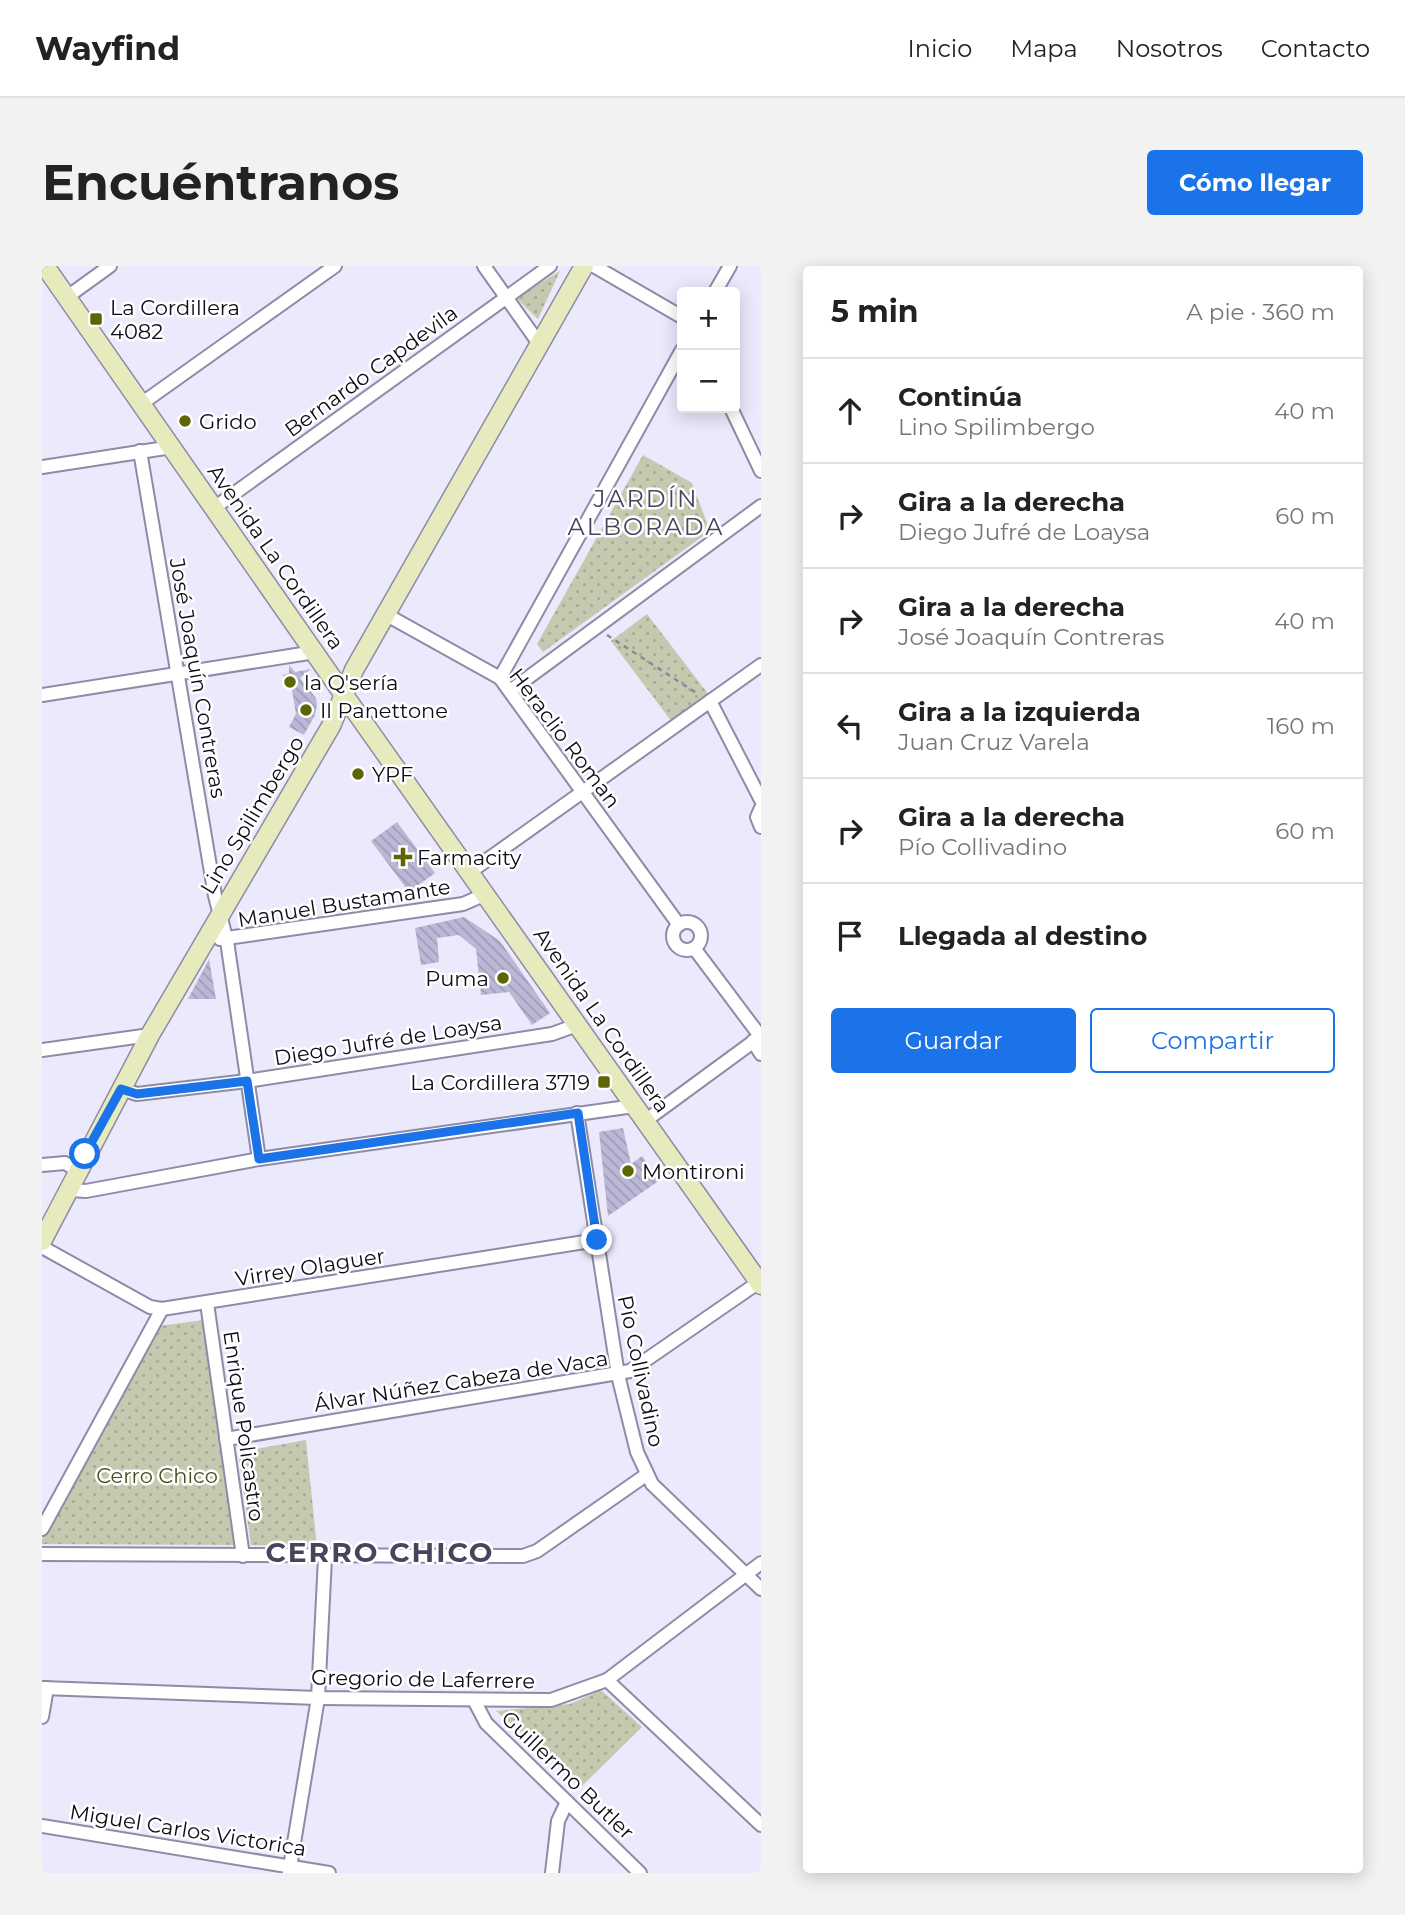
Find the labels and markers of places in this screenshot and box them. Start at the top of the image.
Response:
place label: La Cordillera 4082 [110,295,240,344]
marker: La Cordillera 4082 [88,311,104,327]
place label: Grido [199,409,257,434]
marker: Grido [177,413,193,429]
place label: la Q'sería [304,670,398,695]
marker: la Q'sería [282,674,298,690]
place label: Il Panettone [320,698,448,723]
marker: Il Panettone [298,702,314,718]
place label: YPF [372,762,413,787]
marker: YPF [350,766,366,782]
place label: Farmacity [417,845,522,870]
marker: Farmacity [395,849,411,865]
place label: Puma [425,966,489,991]
marker: Puma [495,970,511,986]
place label: La Cordillera 3719 [410,1070,590,1095]
marker: La Cordillera 3719 [596,1074,612,1090]
place label: Montironi [642,1159,745,1184]
marker: Montironi [620,1163,636,1179]

